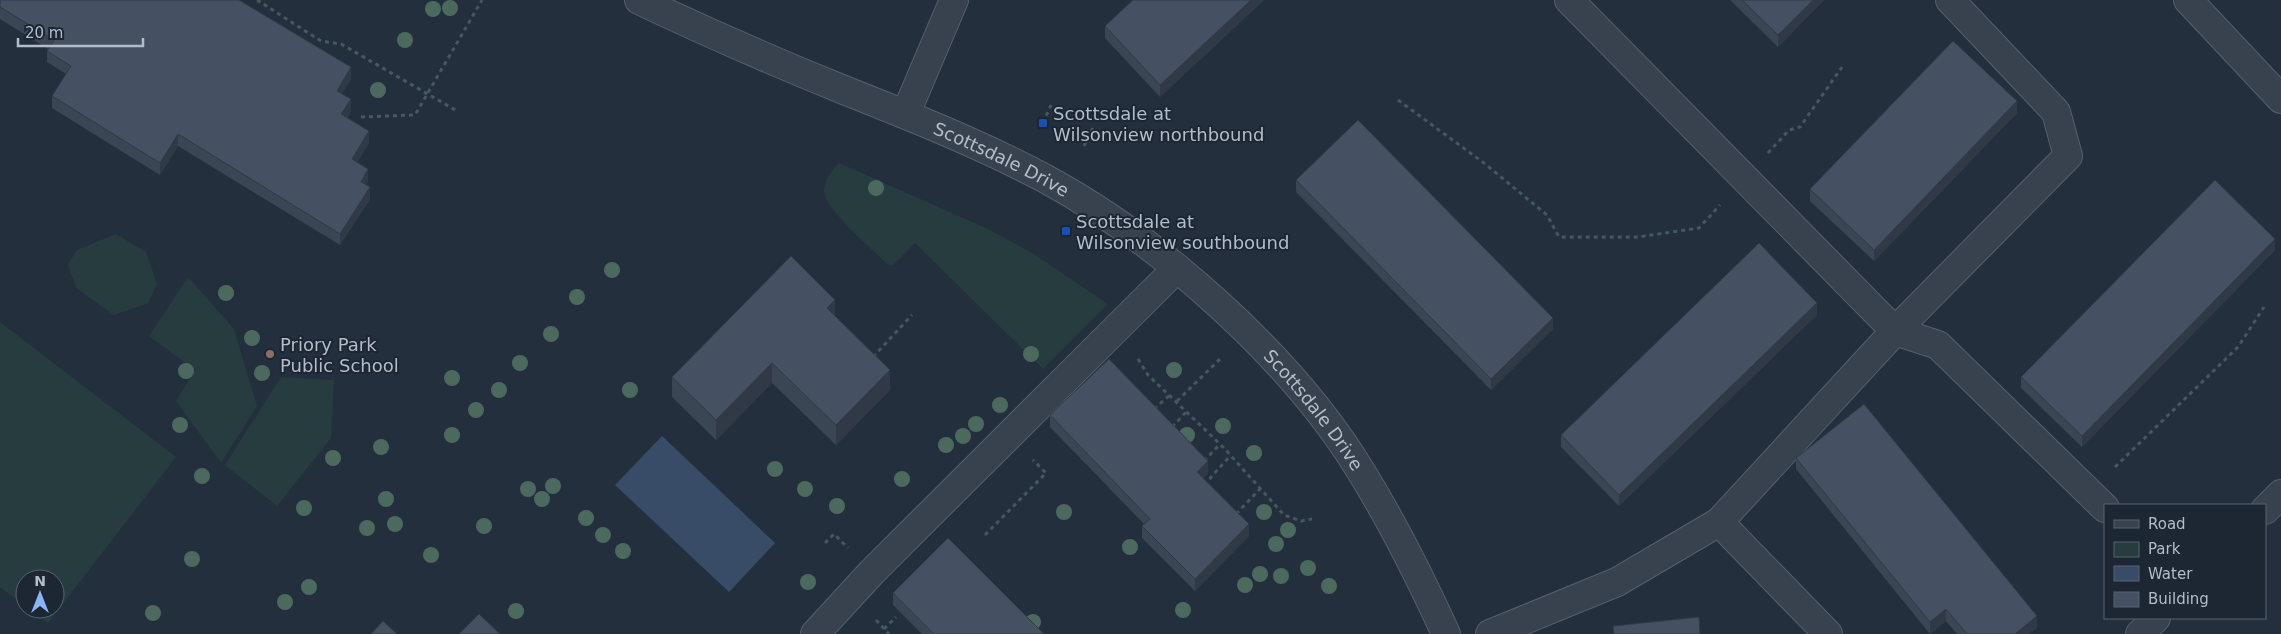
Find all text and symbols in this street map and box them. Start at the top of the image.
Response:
scale bar [18,15,142,47]
text: 20 m [25,24,63,42]
place label: Scottsdale at Wilsonview northbound [1053,103,1264,145]
street label: Scottsdale Drive [931,117,1073,201]
marker: Scottsdale at Wilsonview northbound [1037,117,1049,129]
place label: Scottsdale at Wilsonview southbound [1076,211,1289,253]
marker: Scottsdale at Wilsonview southbound [1060,225,1072,237]
place label: Priory Park Public School [280,334,399,376]
street label: Scottsdale Drive [1260,345,1368,474]
marker: Priory Park Public School [264,348,276,360]
legend [2104,504,2266,619]
text: Road [2148,515,2186,533]
text: Park [2148,540,2181,558]
text: Water [2148,565,2193,583]
north arrow [15,569,65,619]
text: N [34,573,46,589]
text: Building [2148,590,2209,608]

